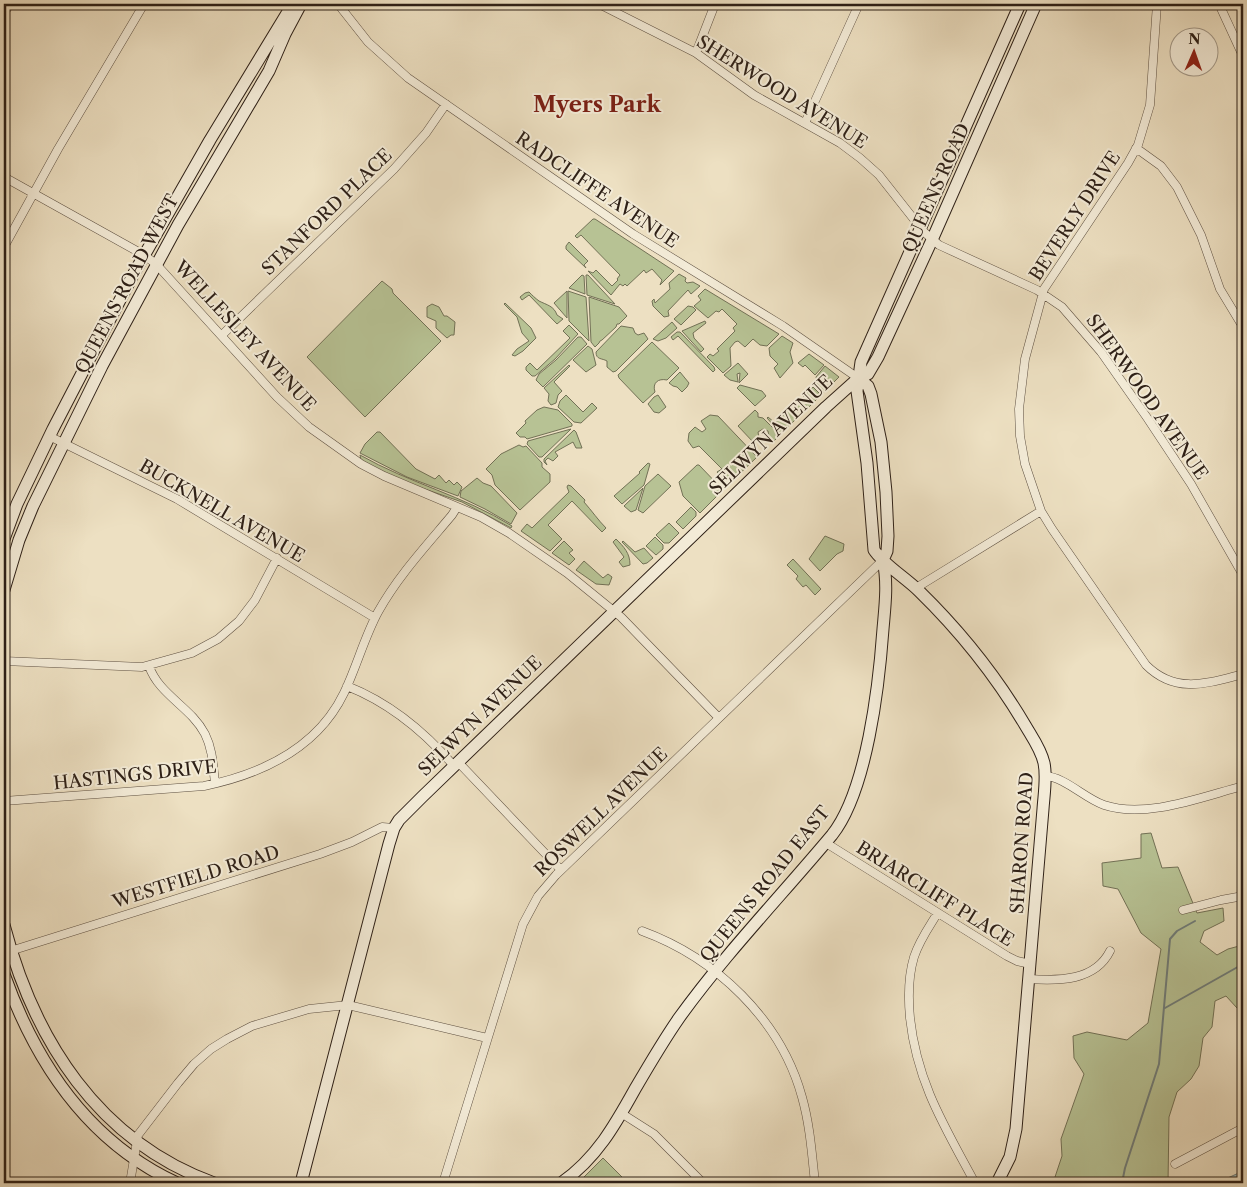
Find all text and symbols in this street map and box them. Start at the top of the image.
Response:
north arrow [1170,28,1220,78]
street label: SHERWOOD AVENUE [693,30,871,154]
text: N [1188,30,1201,48]
district label: Myers Park [533,91,662,118]
street label: QUEENS ROAD [898,120,974,256]
street label: RADCLIFFE AVENUE [511,127,683,253]
street label: STANFORD PLACE [257,144,397,280]
street label: BEVERLY DRIVE [1025,147,1125,285]
street label: QUEENS ROAD WEST [70,190,184,377]
street label: WELLESLEY AVENUE [169,255,320,416]
street label: SHERWOOD AVENUE [1081,310,1213,484]
street label: SELWYN AVENUE [705,370,837,500]
street label: BUCKNELL AVENUE [136,455,308,567]
street label: SELWYN AVENUE [414,651,546,781]
street label: ROSWELL AVENUE [530,743,672,881]
street label: HASTINGS DRIVE [52,755,218,795]
street label: SHARON ROAD [1006,771,1038,915]
street label: QUEENS ROAD EAST [695,801,835,966]
street label: BRIARCLIFF PLACE [852,837,1018,951]
street label: WESTFIELD ROAD [109,841,282,913]

